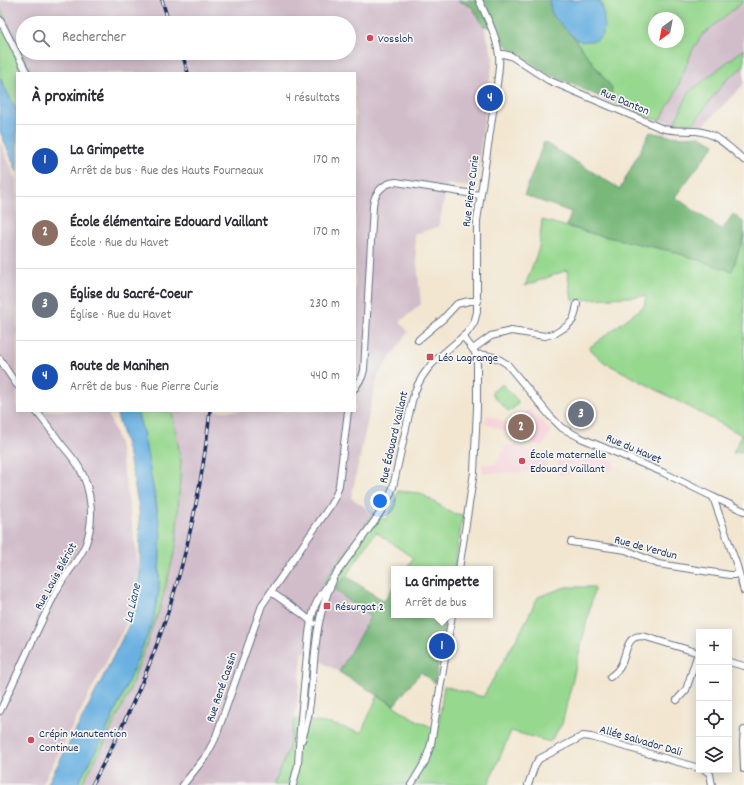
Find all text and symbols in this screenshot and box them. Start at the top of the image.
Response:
north arrow [648,12,684,48]
search box [16,16,356,60]
icon: search [30,27,52,49]
text: Rechercher [62,27,126,49]
place label: Vossloh [378,31,413,48]
marker: Vossloh [365,33,375,43]
pin: 4 [477,83,503,113]
street label: Rue Danton [597,84,652,120]
text: À proximité [32,86,104,110]
text: 4 résultats [286,89,340,108]
text: La Grimpette [70,140,144,162]
text: 1 [44,151,46,170]
text: 170 m [313,151,340,170]
street label: Rue Pierre Curie [459,154,484,228]
text: Arrêt de bus · Rue des Hauts Fourneaux [70,162,263,181]
text: École élémentaire Edouard Vaillant [70,212,268,234]
text: 2 [42,223,48,242]
text: 170 m [313,223,340,242]
text: École · Rue du Havet [70,234,169,253]
text: Église du Sacré-Coeur [70,284,193,306]
text: 3 [42,295,48,314]
text: 230 m [310,295,340,314]
text: Église · Rue du Havet [70,306,171,325]
place label: Léo Lagrange [438,350,498,367]
marker: Léo Lagrange [425,352,435,362]
text: Route de Manihen [70,356,169,378]
text: 4 [42,367,48,386]
text: 440 m [310,367,340,386]
text: Arrêt de bus · Rue Pierre Curie [70,378,218,397]
street label: Rue Édouard Vaillant [376,389,413,485]
pin: 3 [568,399,594,429]
pin: 2 [508,412,534,442]
street label: Rue du Havet [603,430,664,469]
place label: École maternelle Edouard Vaillant [530,447,606,478]
marker: École maternelle Edouard Vaillant [517,456,527,466]
your location [370,491,390,511]
street label: Rue de Verdun [612,532,679,565]
street label: Rue Louis Blériot [31,539,82,613]
popup [391,566,493,618]
text: La Grimpette [405,572,479,594]
water label: La Liane [120,581,147,625]
text: Arrêt de bus [405,594,467,613]
place label: Résurgat 2 [335,599,384,616]
marker: Résurgat 2 [322,601,332,611]
map controls [696,629,732,773]
button: + [696,629,732,665]
pin: 1 [429,631,455,661]
street label: Rue René Cassin [202,650,242,725]
button: − [696,665,732,701]
button: locate [696,701,732,737]
street label: Allée Salvador Dali [597,722,684,761]
place label: Crépin Manutention Continue [39,726,127,757]
marker: Crépin Manutention Continue [26,735,36,745]
button: layers [696,737,732,773]

